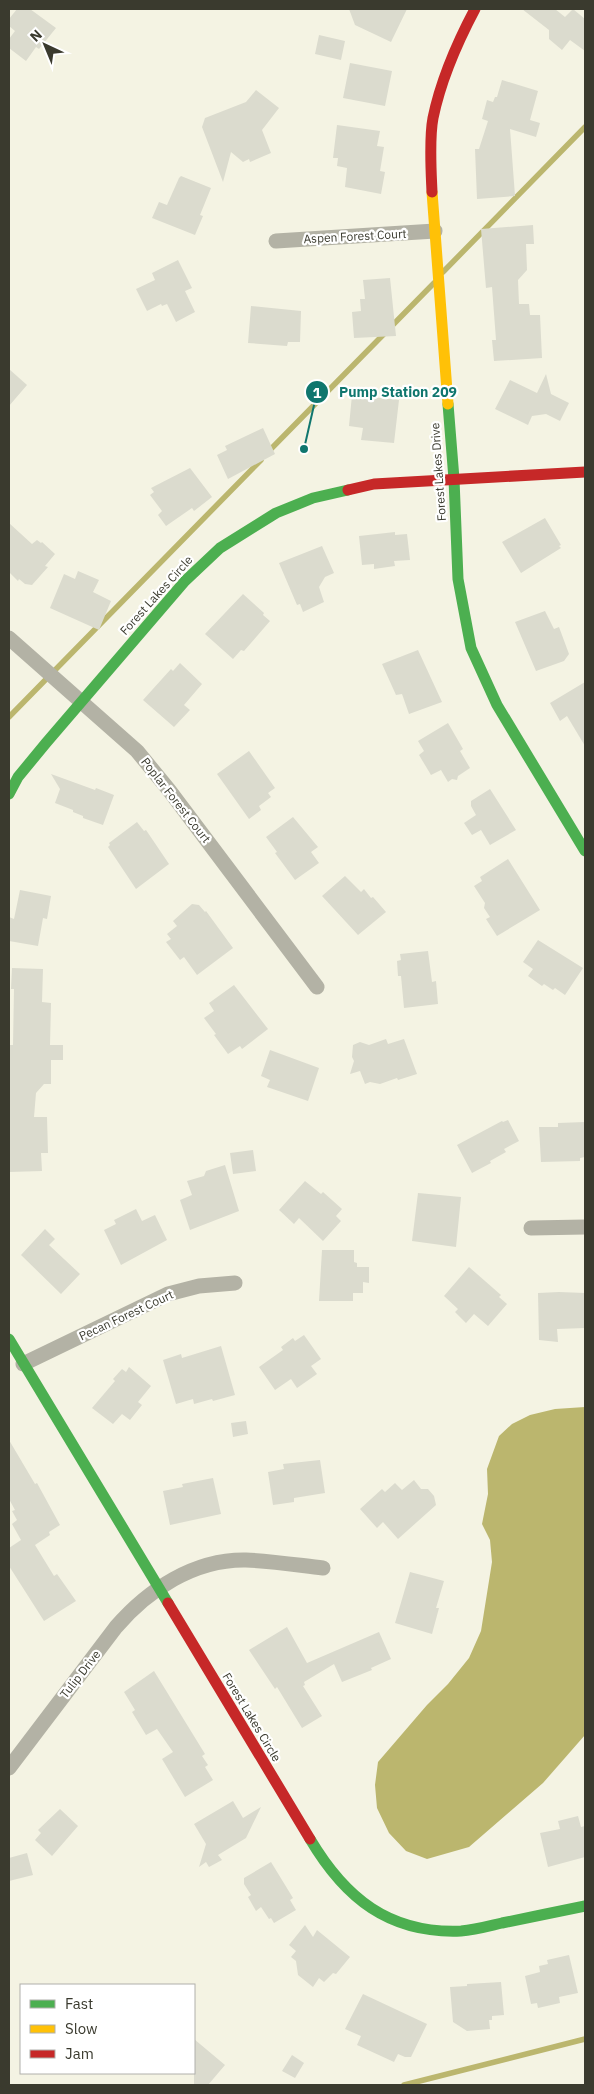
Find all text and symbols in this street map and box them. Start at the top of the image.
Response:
north arrow [20,20,70,70]
text: N [26,26,46,46]
street label: Aspen Forest Court [303,226,407,246]
callout: Pump Station 209 [304,378,467,407]
text: 1 [312,383,322,402]
text: Pump Station 209 [339,383,457,401]
street label: Forest Lakes Drive [427,422,449,522]
street label: Forest Lakes Circle [117,552,196,638]
street label: Poplar Forest Court [138,754,214,846]
street label: Pecan Forest Court [77,1287,175,1343]
street label: Tulip Drive [57,1647,104,1701]
street label: Forest Lakes Circle [219,1670,285,1765]
legend [20,1984,195,2074]
text: Fast [65,1994,93,2013]
text: Slow [65,2019,98,2038]
text: Jam [65,2044,94,2063]

